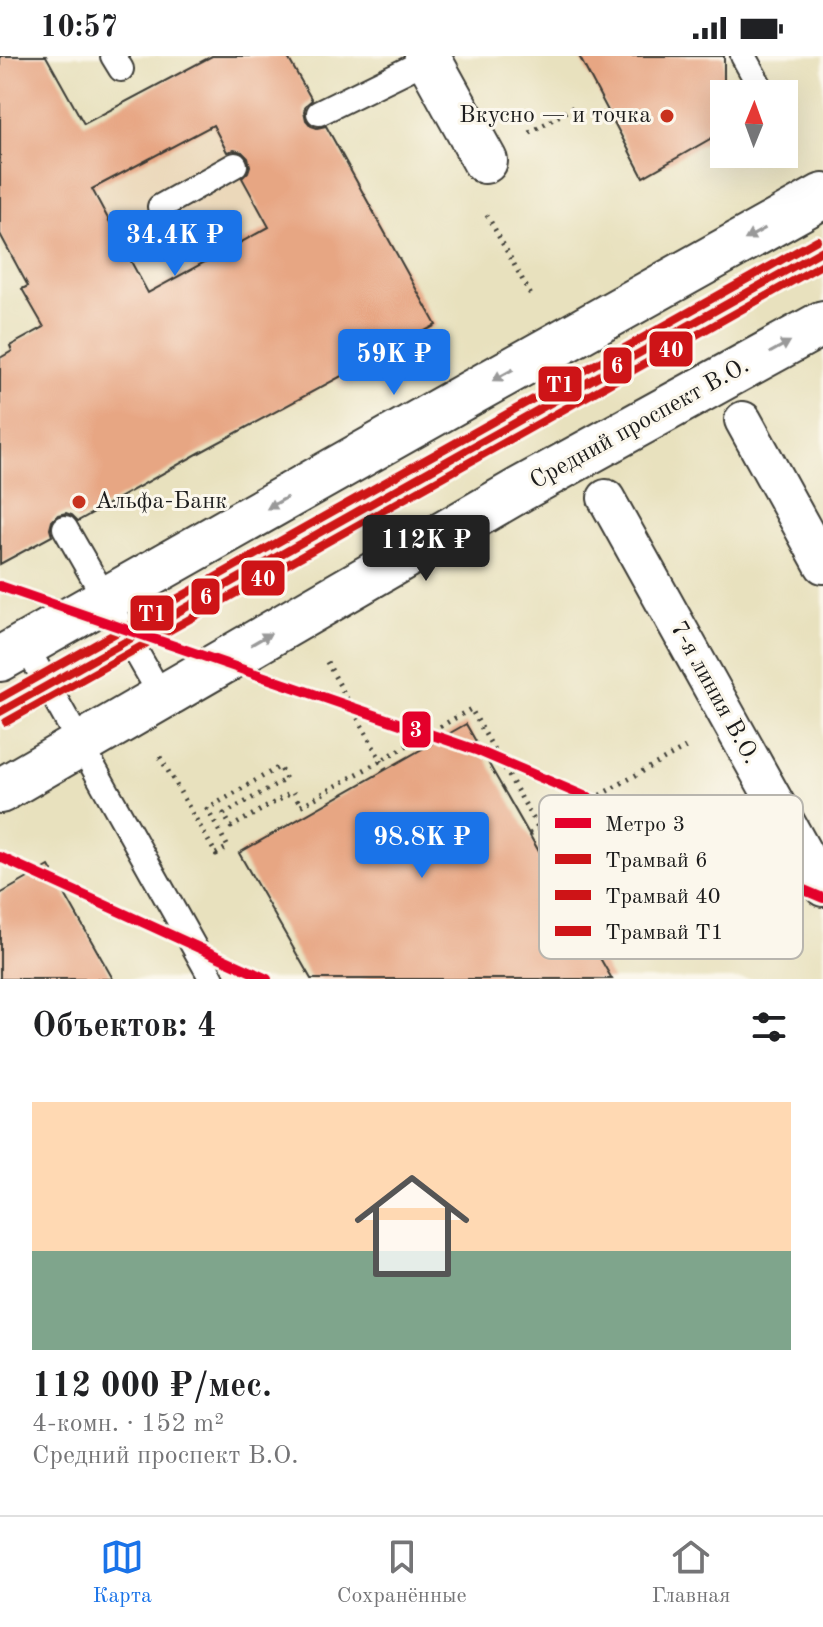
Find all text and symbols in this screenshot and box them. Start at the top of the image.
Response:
text: 10:57 [40,13,118,43]
north arrow [710,80,798,168]
map controls [710,80,798,168]
place label: Вкусно — и точка [459,104,651,128]
marker: Вкусно — и точка [658,107,676,125]
pin: 34.4K ₽ [101,210,249,278]
text: 34.4K ₽ [126,223,224,249]
one-way arrow [744,227,766,241]
pin: 59K ₽ [338,329,450,397]
line badge: 40 [648,330,694,368]
text: 40 [658,340,684,362]
one-way arrow [769,340,792,354]
text: 59K ₽ [356,342,432,368]
line badge: 6 [602,346,633,385]
street label: Средний проспект В.О. [527,354,753,494]
text: 6 [611,356,623,378]
line badge: Т1 [537,365,583,403]
one-way arrow [492,368,515,381]
text: Т1 [546,375,574,397]
place label: Альфа-Банк [95,490,227,514]
marker: Альфа-Банк [70,493,88,511]
one-way arrow [266,495,288,509]
pin: 112K ₽ [361,515,491,583]
text: 112K ₽ [381,528,471,554]
line badge: 40 [240,559,286,597]
text: 40 [250,569,276,591]
line badge: 6 [190,577,221,616]
text: 6 [200,587,212,609]
line badge: Т1 [129,594,175,632]
text: Т1 [138,604,166,626]
street label: 7-я линия В.О. [665,618,763,768]
one-way arrow [250,632,272,646]
line badge: 3 [401,710,432,749]
text: 3 [410,720,422,742]
legend [539,795,803,959]
pin: 98.8K ₽ [348,812,496,880]
text: Метро 3 [605,814,685,836]
text: 98.8K ₽ [373,825,471,851]
text: Трамвай 6 [605,850,708,872]
text: Трамвай 40 [605,886,721,908]
text: Трамвай Т1 [605,922,724,944]
icon: filters [747,1005,791,1049]
text: Объектов: 4 [32,1010,217,1044]
icon: home [340,1154,484,1298]
text: 112 000 ₽/мес. [32,1370,272,1404]
text: 4-комн. · 152 m² [32,1411,224,1437]
text: Средний проспект В.О. [32,1443,299,1469]
tab: Карта [92,1535,152,1610]
tab: Сохранённые [337,1535,467,1610]
tab: Главная [651,1535,731,1610]

